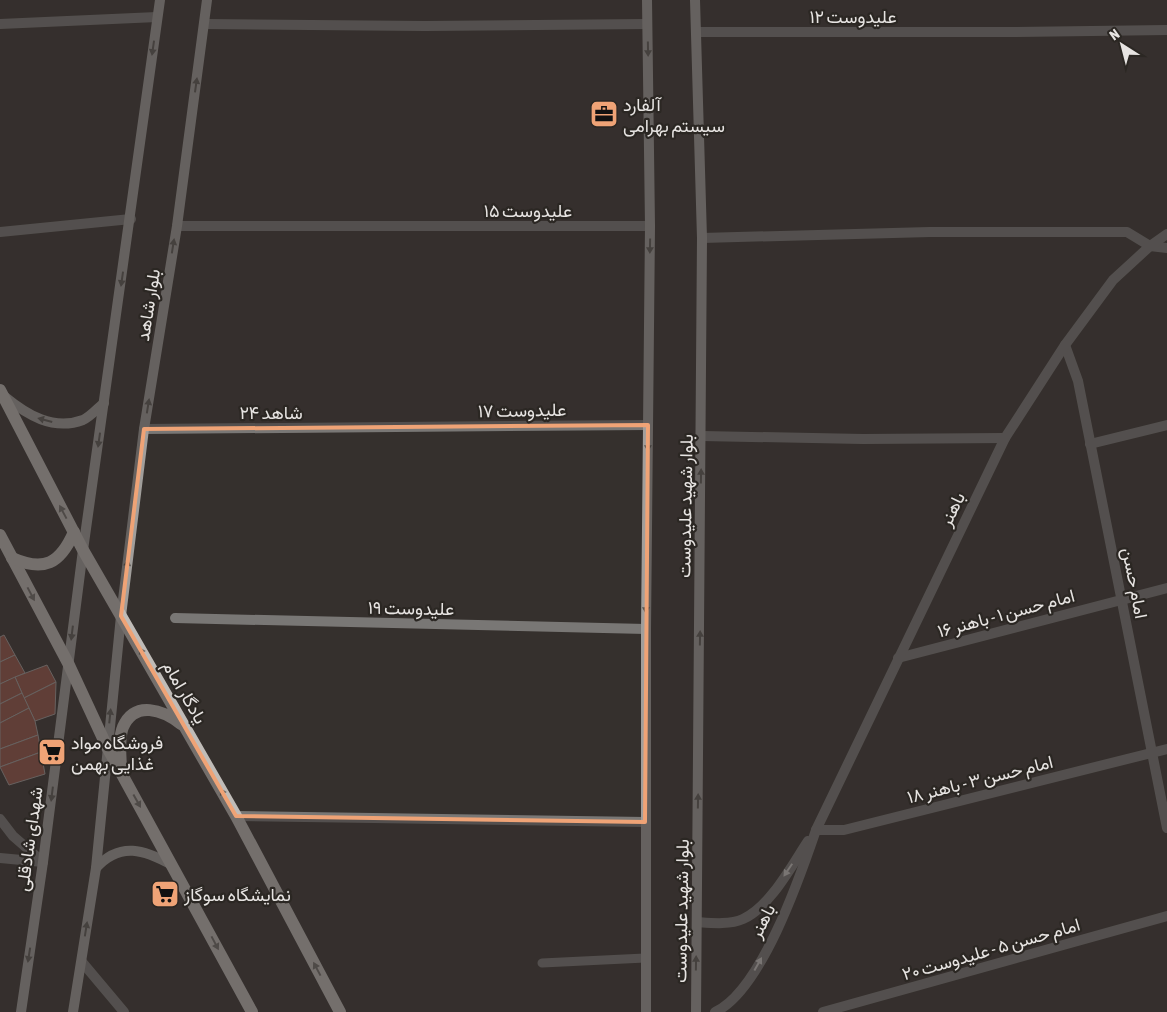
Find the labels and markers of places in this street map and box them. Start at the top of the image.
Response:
place label: آلفارد سیستم بهرامی [623,94,725,138]
office icon: آلفارد سیستم بهرامی [589,99,619,129]
place label: فروشگاه مواد غذایی بهمن [71,732,163,775]
supermarket icon: فروشگاه مواد غذایی بهمن [37,737,67,767]
supermarket icon: نمایشگاه سوگاز [150,879,180,909]
place label: نمایشگاه سوگاز [183,884,291,906]

